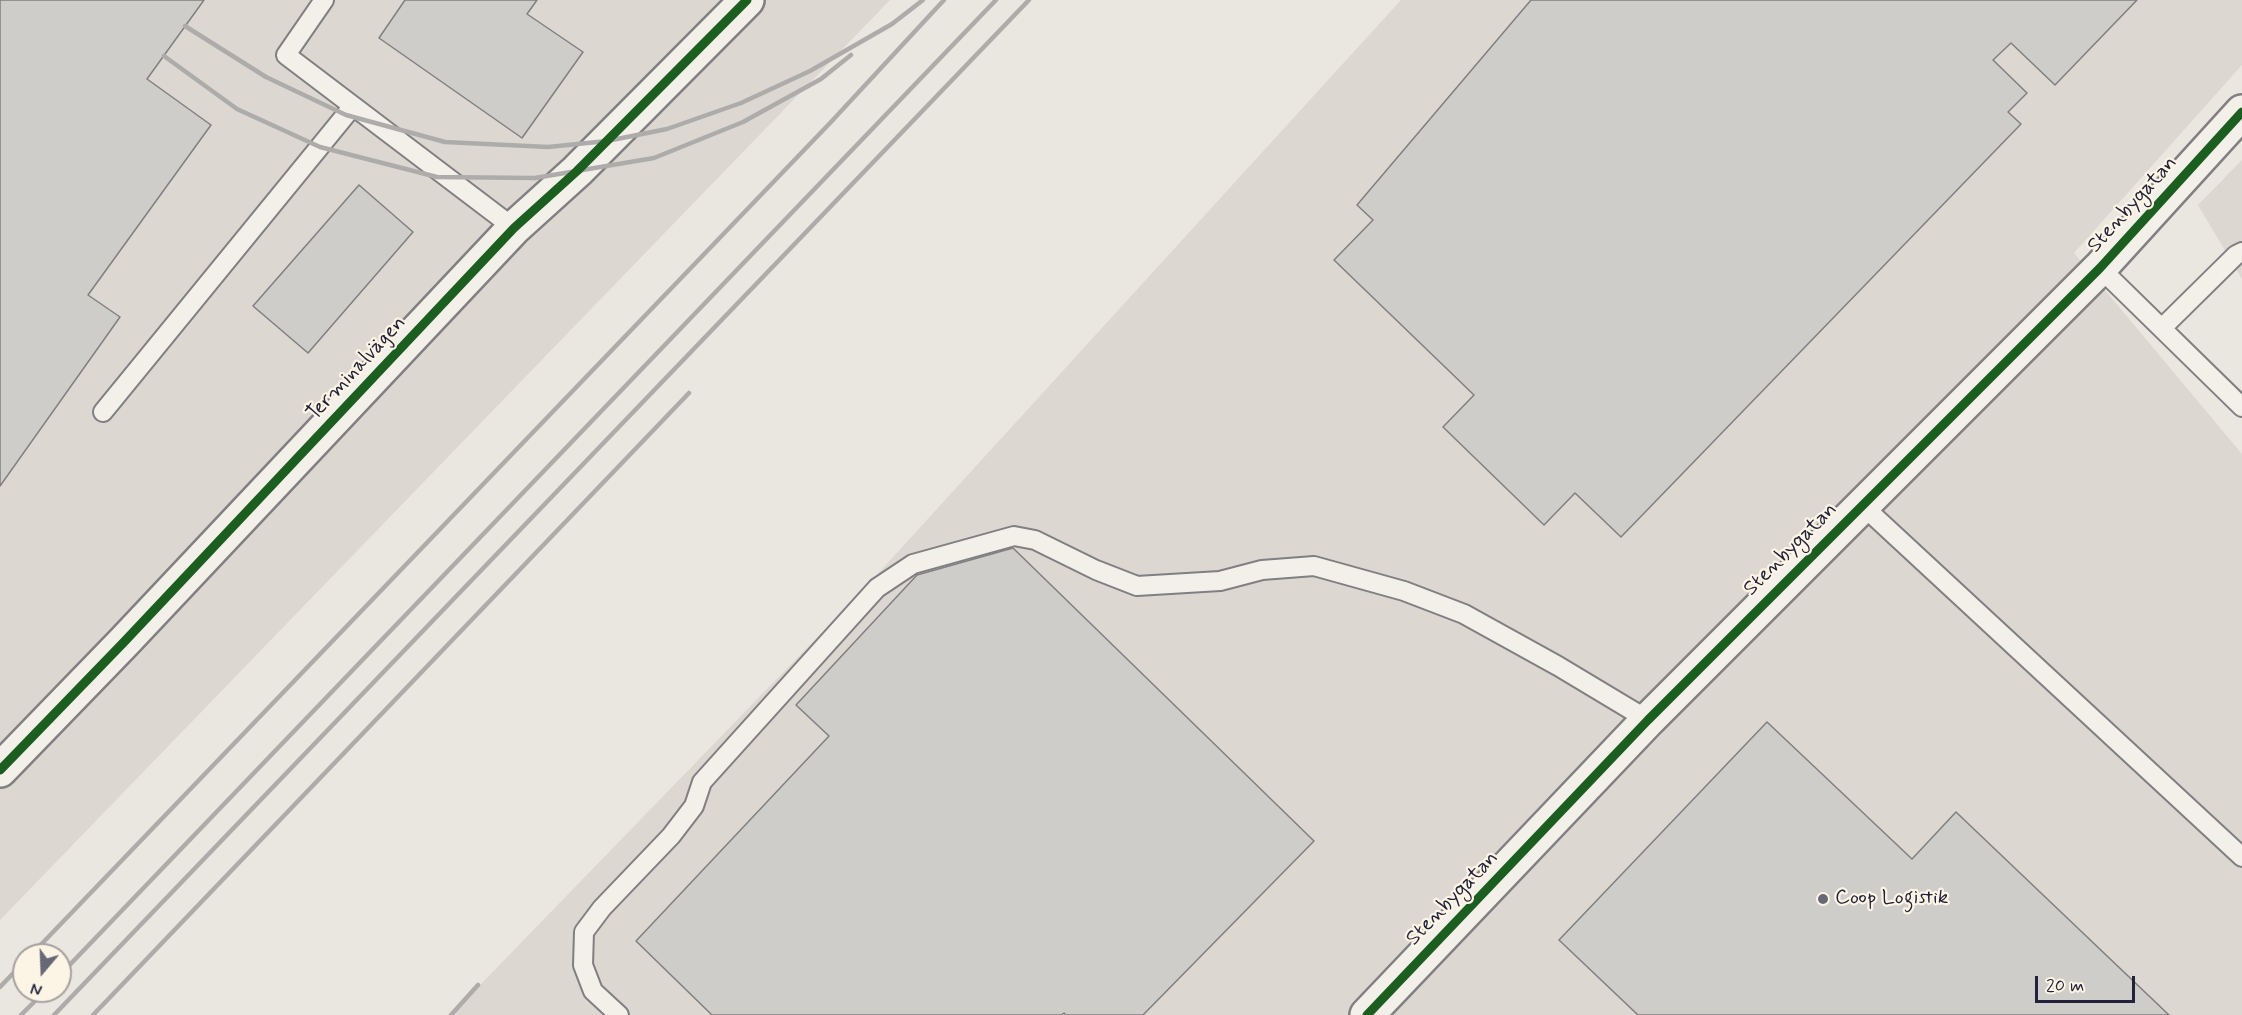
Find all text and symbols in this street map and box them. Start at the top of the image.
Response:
street label: Stenbygatan [2083,151,2183,259]
street label: Terminalvägen [302,311,412,427]
street label: Stenbygatan [1739,498,1843,602]
street label: Stenbygatan [1402,846,1504,952]
place label: Coop Logistik [1835,886,1948,912]
marker: Coop Logistik [1816,892,1830,906]
north arrow [12,943,72,1003]
scale bar [2038,964,2138,1002]
text: 20 m [2046,974,2084,998]
text: N [28,977,45,1000]

